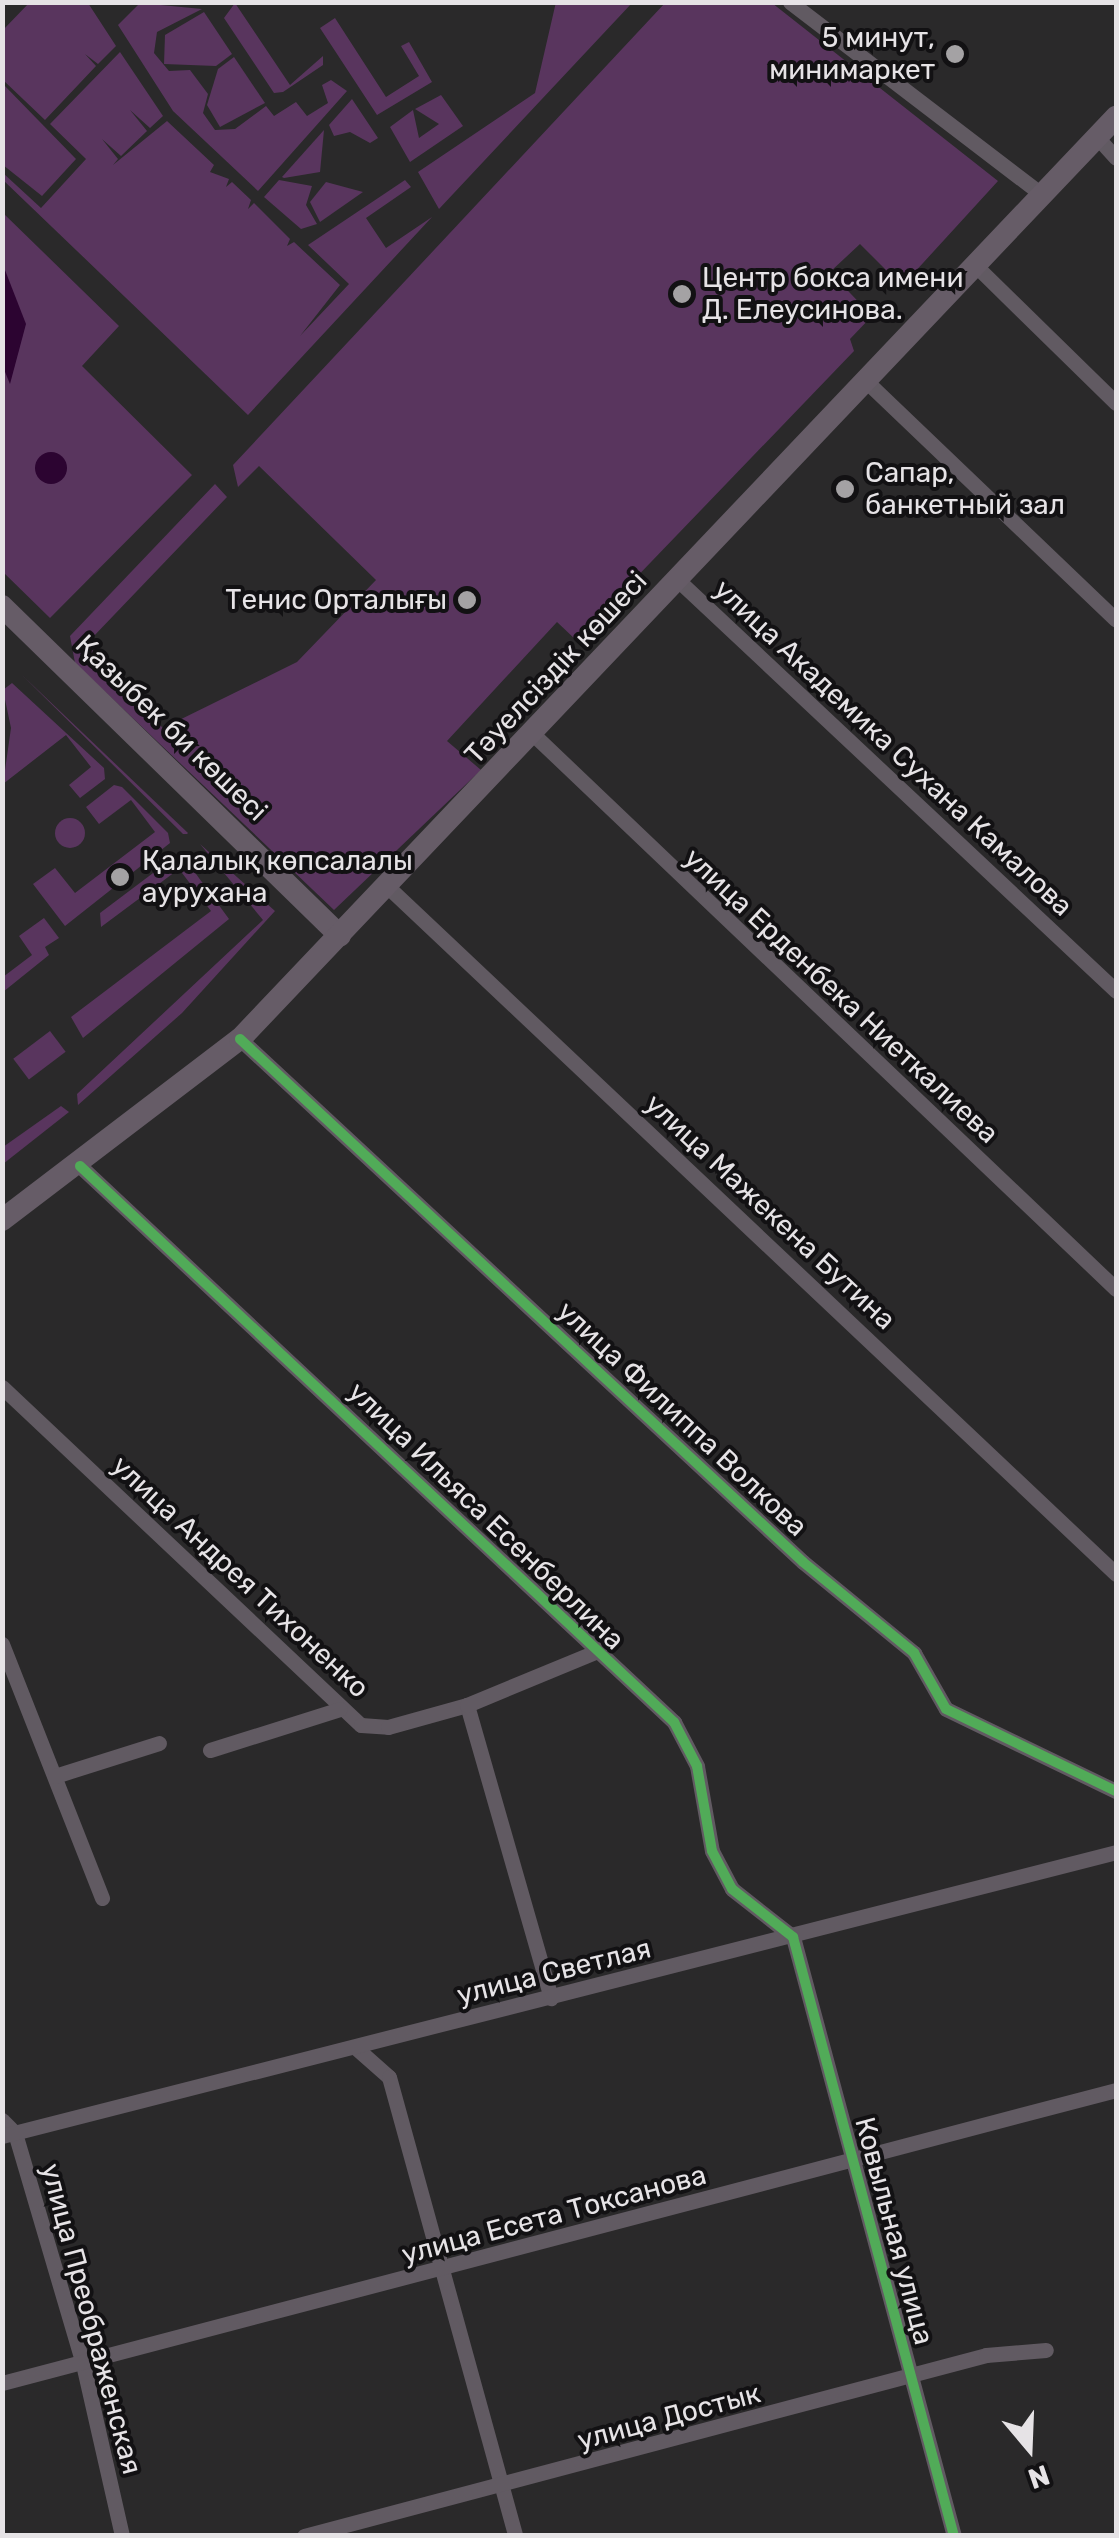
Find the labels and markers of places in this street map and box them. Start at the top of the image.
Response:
place label: 5 минут, минимаркет [769,21,935,87]
marker: 5 минут, минимаркет [944,43,966,65]
place label: Центр бокса имени Д. Елеусинова. [702,261,963,327]
marker: Центр бокса имени Д. Елеусинова. [671,283,693,305]
place label: Сапар, банкетный зал [865,456,1065,522]
marker: Сапар, банкетный зал [834,478,856,500]
place label: Тенис Орталығы [225,583,447,617]
marker: Тенис Орталығы [456,589,478,611]
place label: Қалалық көпсалалы аурухана [142,844,413,910]
marker: Қалалық көпсалалы аурухана [107,864,133,890]

